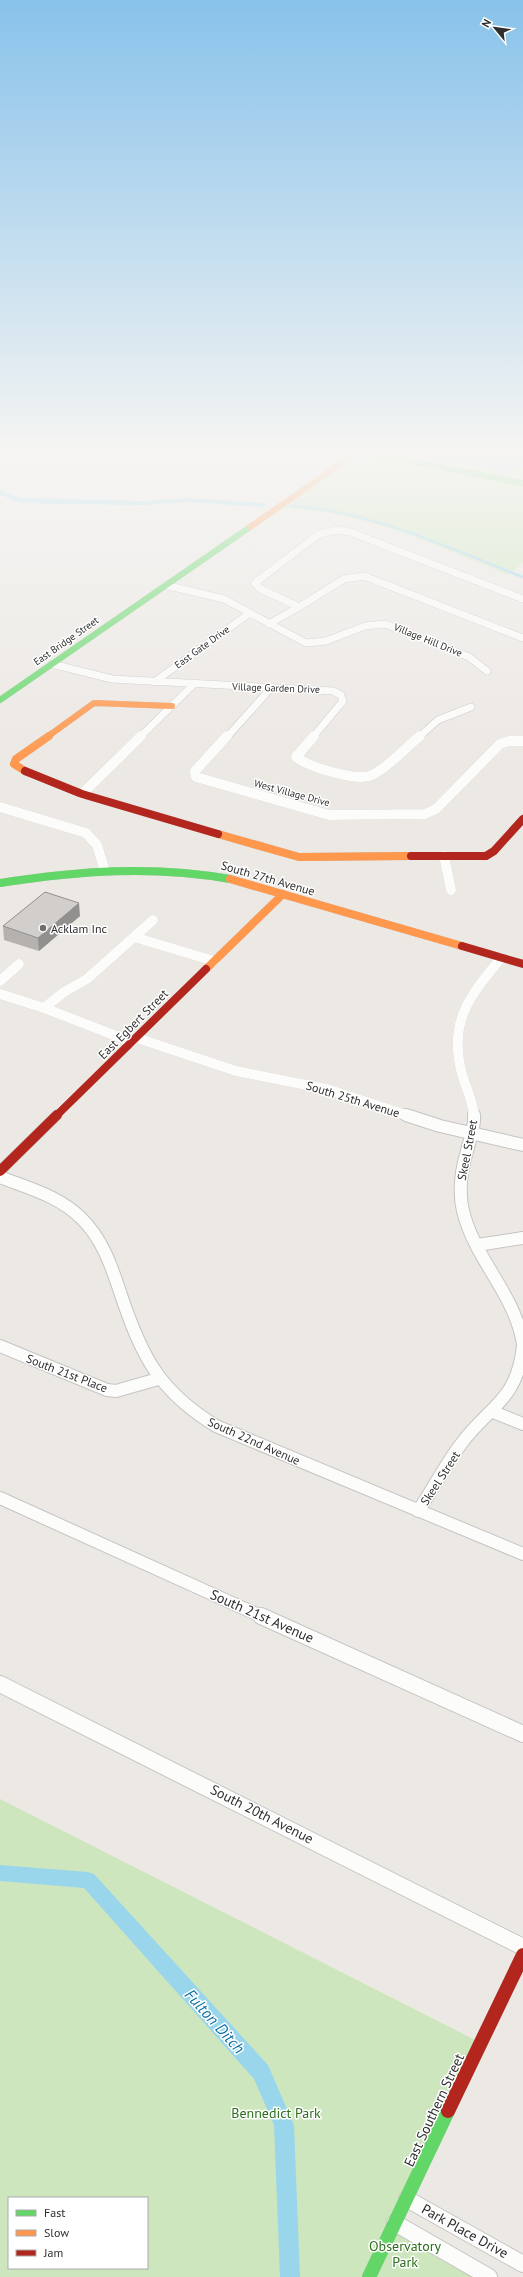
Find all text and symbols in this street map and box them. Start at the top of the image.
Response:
north arrow [475,8,515,48]
text: N [478,17,494,30]
street label: East Bridge Street [31,613,102,668]
street label: Village Hill Drive [391,620,464,660]
street label: East Gate Drive [172,623,232,671]
street label: Village Garden Drive [231,680,320,696]
street label: West Village Drive [253,777,331,809]
street label: South 27th Avenue [219,857,317,899]
place label: Acklam Inc [51,921,107,936]
marker: Acklam Inc [38,923,48,933]
street label: East Egbert Street [95,986,171,1062]
street label: South 25th Avenue [304,1078,402,1120]
street label: Skeel Street [454,1118,480,1182]
street label: South 21st Place [24,1351,110,1395]
street label: South 22nd Avenue [205,1414,303,1468]
street label: Skeel Street [417,1448,463,1508]
street label: South 21st Avenue [207,1585,317,1647]
street label: South 20th Avenue [207,1780,317,1848]
water label: Fulton Ditch [181,1984,249,2058]
street label: East Southern Street [400,2050,468,2169]
park label: Bennedict Park [231,2104,321,2122]
legend [8,2197,148,2269]
street label: Park Place Drive [419,2200,511,2262]
text: Fast [44,2205,65,2220]
text: Slow [44,2225,69,2240]
park label: Observatory Park [369,2237,441,2271]
text: Jam [43,2245,63,2260]

